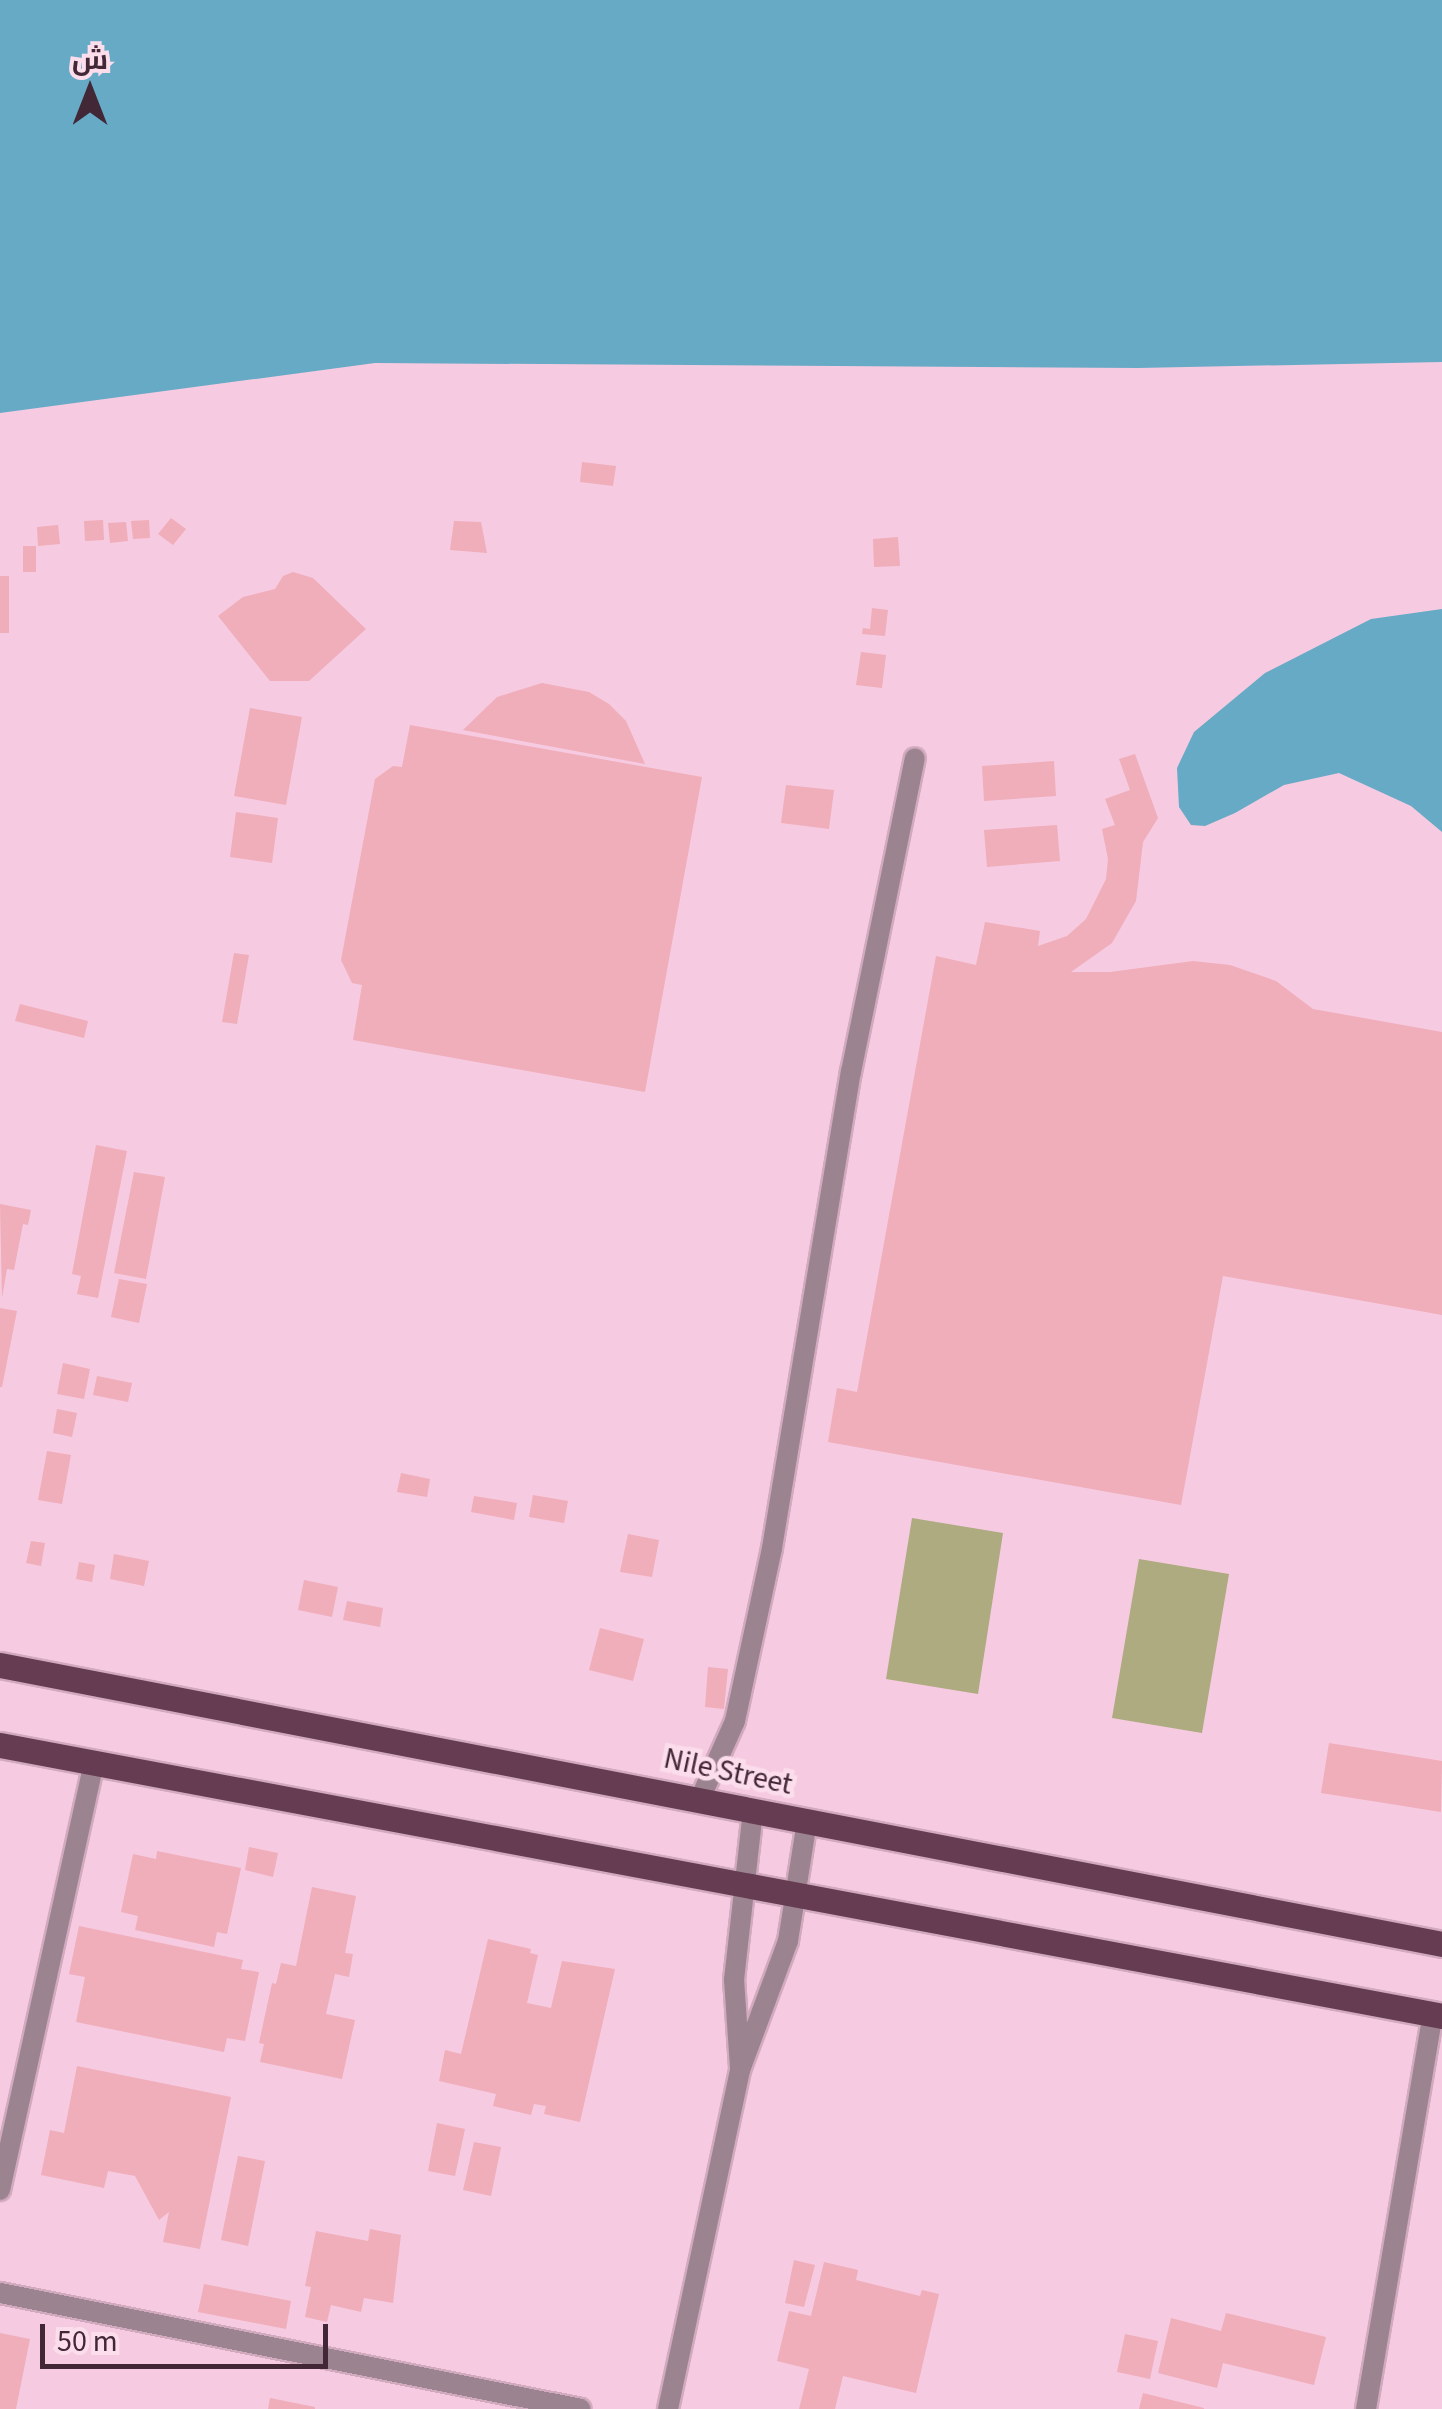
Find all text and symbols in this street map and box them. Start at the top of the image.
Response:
north arrow [40,40,140,140]
text: ش [72,40,108,80]
street label: Nile Street [660,1741,796,1803]
scale bar [45,2304,332,2366]
text: 50 m [57,2320,118,2363]

